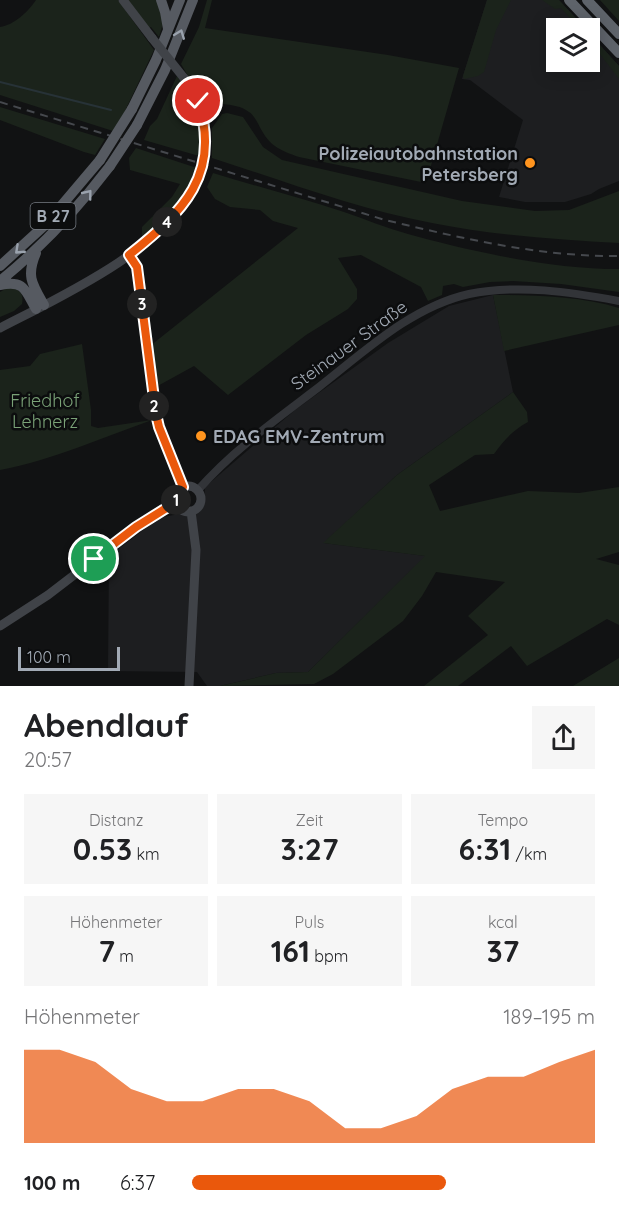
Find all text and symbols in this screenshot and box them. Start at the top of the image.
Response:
map controls [546,18,600,72]
button: layers [546,18,600,72]
one-way arrow [173,30,185,41]
pin [172,75,223,126]
icon: check [181,84,214,117]
place label: Polizeiautobahnstation Petersberg [319,142,518,186]
marker: Polizeiautobahnstation Petersberg [523,156,537,170]
one-way arrow [81,190,92,201]
road number: B 27 [31,203,76,229]
pin: 4 [152,207,182,237]
text: 4 [162,212,172,232]
one-way arrow [15,243,25,254]
pin: 3 [127,289,157,319]
text: 3 [138,294,146,314]
street label: Steinauer Straße [286,295,412,395]
park label: Friedhof Lehnerz [10,389,80,433]
pin: 2 [139,391,169,421]
text: 2 [149,396,159,416]
place label: EDAG EMV-Zentrum [213,425,385,448]
marker: EDAG EMV-Zentrum [194,429,208,443]
pin: 1 [161,485,191,515]
text: 1 [173,490,179,510]
pin [68,533,119,584]
icon: arrive [77,542,110,575]
scale bar [18,644,120,672]
text: 100 m [27,647,71,667]
text: Abendlauf [24,704,189,745]
button: share [532,706,595,769]
text: 20:57 [24,747,72,772]
text: Distanz [89,810,143,830]
text: Zeit [295,810,324,830]
text: Tempo [477,810,528,830]
text: 0.53 [73,830,132,868]
text: 3:27 [281,830,338,868]
text: 6:31 [459,830,511,868]
text: km [132,844,160,864]
text: /km [511,844,547,864]
text: Höhenmeter [70,912,163,932]
text: Puls [295,912,324,932]
text: kcal [488,912,518,932]
text: 7 [98,932,115,970]
text: 161 [271,932,310,970]
text: 37 [487,932,519,970]
text: m [115,946,134,966]
text: bpm [310,946,348,966]
text: Höhenmeter [24,1004,140,1029]
text: 189–195 m [503,1004,595,1029]
text: 100 m [24,1170,80,1195]
text: 6:37 [120,1170,155,1195]

